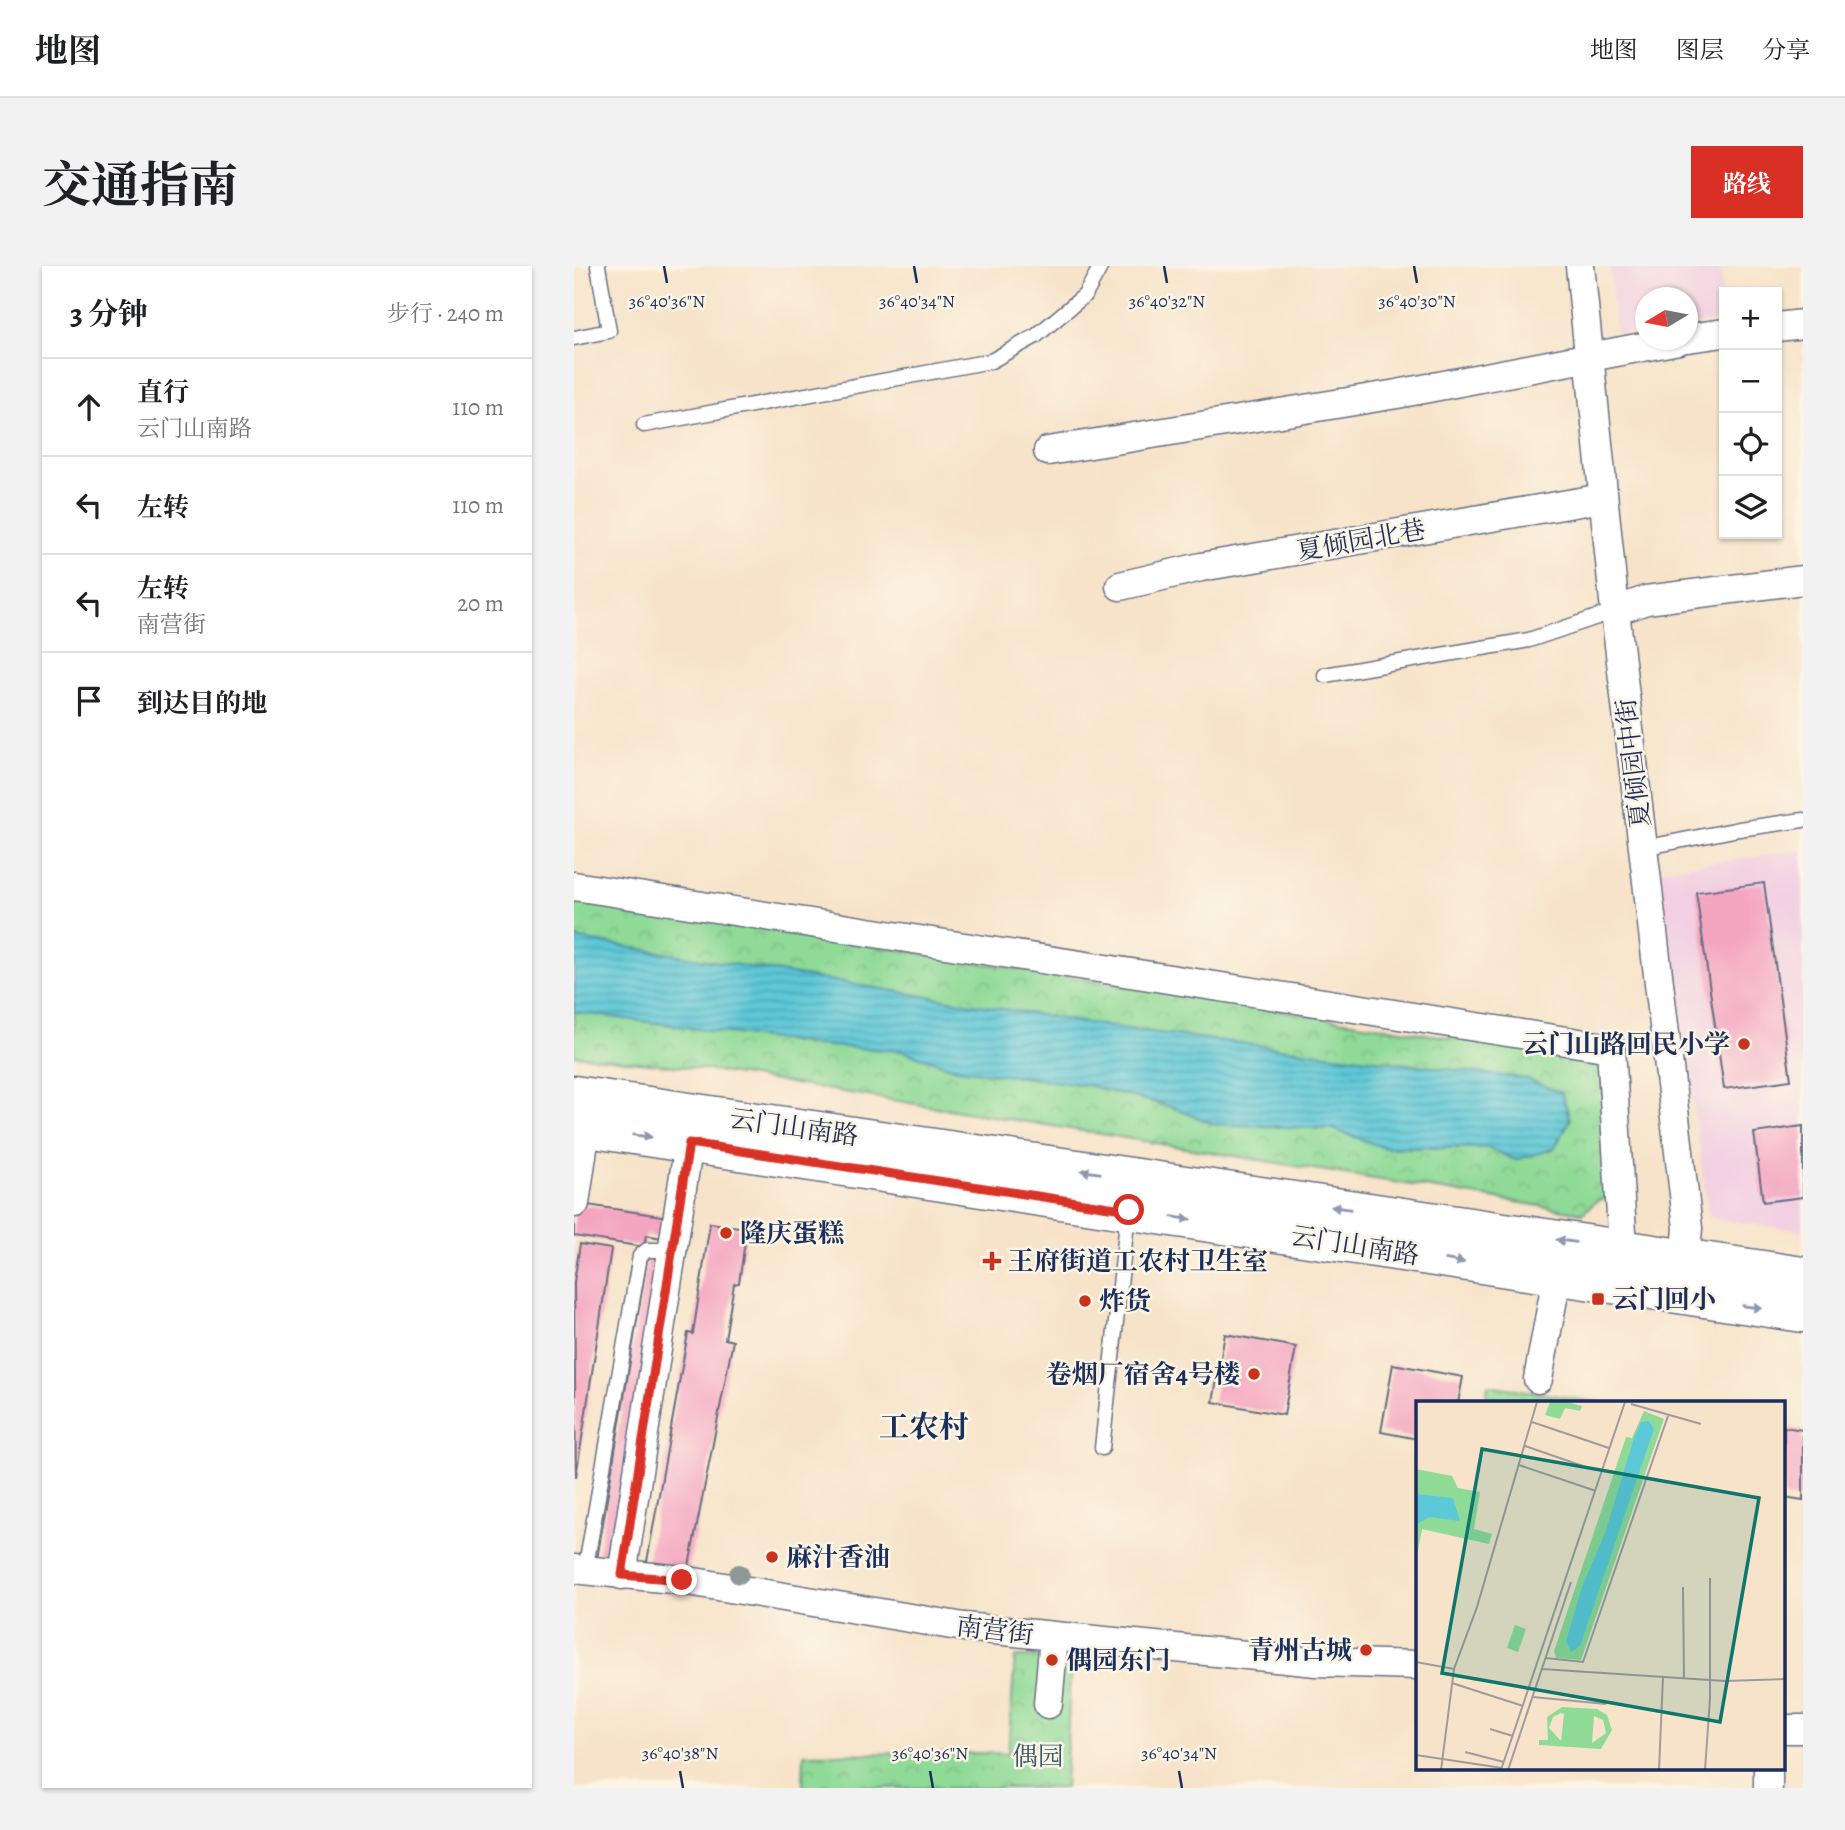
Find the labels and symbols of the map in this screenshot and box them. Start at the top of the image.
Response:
north arrow [1635,287,1698,350]
text: 36°40'36"N [629,289,705,313]
text: 36°40'34"N [879,289,955,313]
text: 36°40'32"N [1129,289,1205,313]
text: 36°40'30"N [1378,289,1456,313]
street label: 夏倾园北巷 [1294,512,1428,569]
street label: 夏倾园中街 [1608,696,1659,830]
place label: 云门山路回民小学 [1522,1027,1730,1062]
marker: 云门山路回民小学 [1736,1036,1752,1052]
street label: 云门山南路 [727,1101,861,1154]
one-way arrow [631,1131,653,1142]
one-way arrow [1080,1166,1102,1177]
route start [1113,1194,1144,1225]
one-way arrow [1330,1202,1352,1213]
one-way arrow [1171,1213,1193,1224]
place label: 隆庆蛋糕 [740,1216,844,1251]
street label: 云门山南路 [1288,1218,1422,1273]
marker: 隆庆蛋糕 [718,1225,734,1241]
one-way arrow [1555,1235,1577,1246]
place label: 王府街道工农村卫生室 [1008,1244,1268,1279]
marker: 王府街道工农村卫生室 [982,1251,1002,1271]
one-way arrow [1444,1255,1466,1266]
place label: 云门回小 [1612,1282,1716,1317]
place label: 炸货 [1099,1284,1151,1319]
marker: 云门回小 [1590,1291,1606,1307]
marker: 炸货 [1077,1293,1093,1309]
one-way arrow [1741,1301,1763,1312]
place label: 卷烟厂宿舍4号楼 [1046,1357,1240,1392]
marker: 卷烟厂宿舍4号楼 [1246,1366,1262,1382]
inset map [1416,1401,1786,1770]
district label: 工农村 [879,1407,969,1447]
place label: 麻汁香油 [786,1540,890,1575]
marker: 麻汁香油 [764,1549,780,1565]
route end [666,1564,697,1595]
street label: 南营街 [954,1608,1036,1653]
place label: 青州古城 [1248,1633,1352,1668]
marker: 青州古城 [1358,1642,1374,1658]
place label: 偶园东门 [1066,1643,1170,1678]
marker: 偶园东门 [1044,1652,1060,1668]
park label: 偶园 [1012,1739,1064,1774]
text: 36°40'38"N [642,1741,718,1765]
text: 36°40'36"N [892,1741,968,1765]
text: 36°40'34"N [1141,1741,1217,1765]

